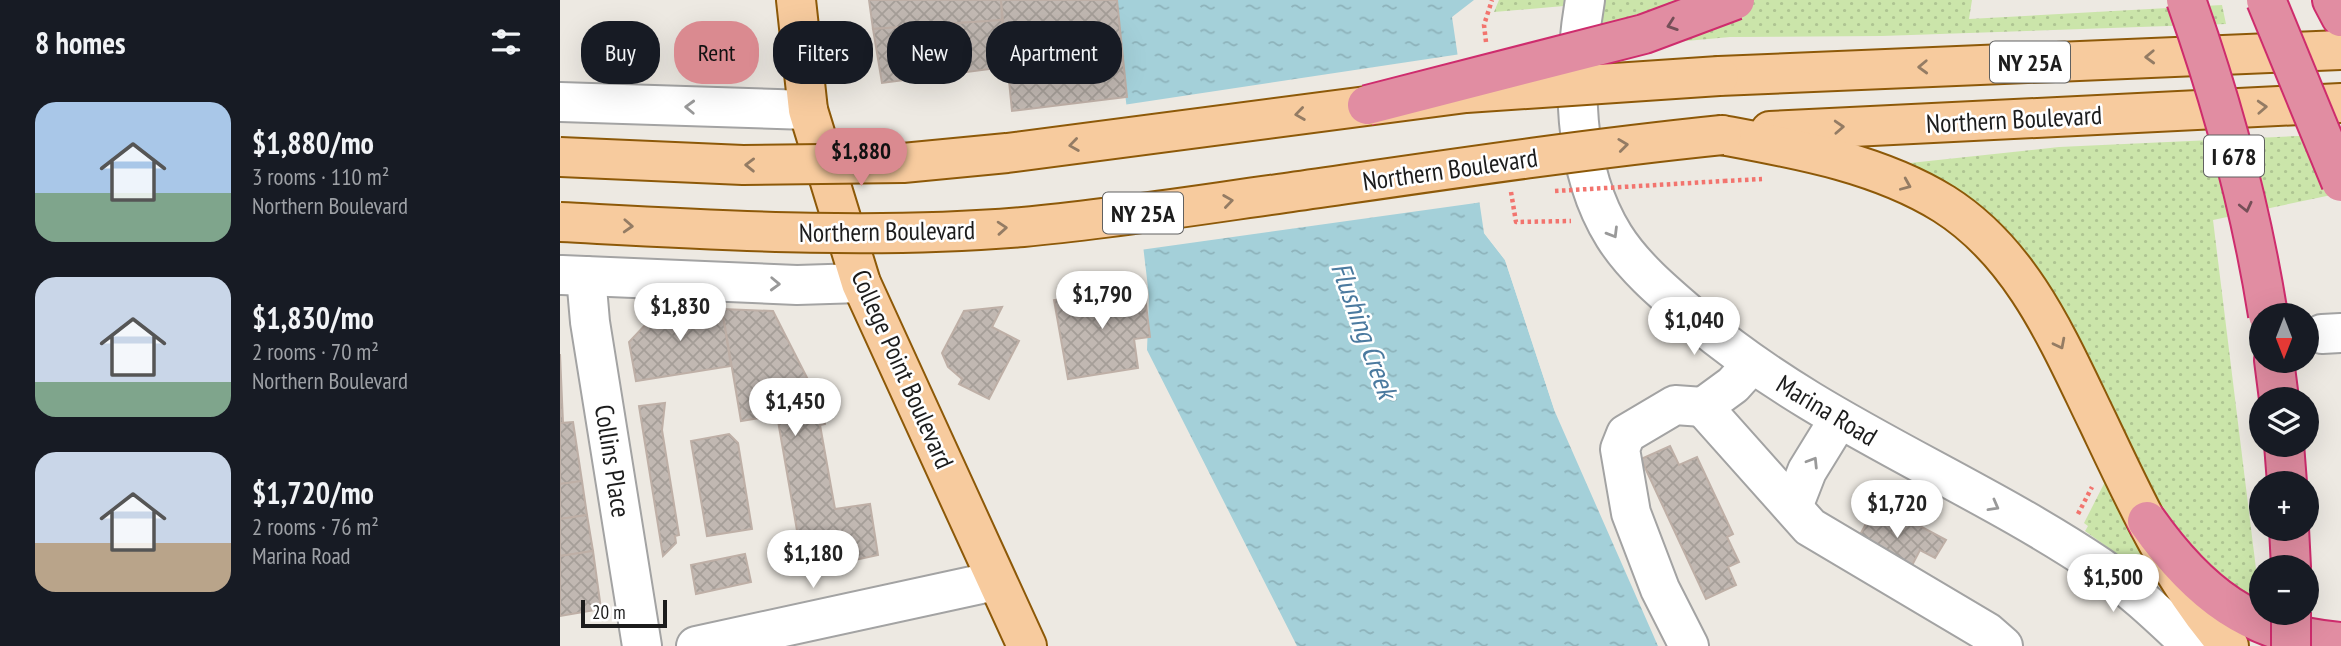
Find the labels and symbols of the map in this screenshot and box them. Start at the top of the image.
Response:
one-way arrow [1666,17,1678,31]
road number: NY 25A [1990,42,2070,82]
one-way arrow [2145,49,2155,65]
one-way arrow [1917,59,1928,74]
street label: Northern Boulevard [1925,98,2103,140]
one-way arrow [2257,99,2268,114]
one-way arrow [685,100,696,115]
one-way arrow [1294,107,1306,122]
one-way arrow [1834,120,1845,135]
pin: $1,880 [804,128,918,188]
road number: I 678 [2204,136,2264,176]
one-way arrow [1068,137,1080,152]
one-way arrow [1617,138,1629,153]
street label: Northern Boulevard [1360,140,1540,198]
one-way arrow [744,157,754,173]
one-way arrow [1898,177,1911,191]
road number: NY 25A [1103,192,1183,233]
one-way arrow [1222,194,1234,209]
one-way arrow [2238,200,2253,212]
street label: Northern Boulevard [799,213,975,249]
one-way arrow [623,218,634,233]
one-way arrow [997,221,1008,236]
one-way arrow [1605,225,1618,238]
water label: Flushing Creek [1323,257,1408,406]
street label: College Point Boulevard [844,264,962,474]
pin: $1,790 [1045,272,1159,331]
one-way arrow [770,276,781,291]
pin: $1,830 [623,284,737,343]
pin: $1,040 [1637,298,1751,357]
north arrow [2249,303,2319,373]
one-way arrow [2052,337,2066,350]
street label: Marina Road [1771,367,1883,453]
pin: $1,450 [738,378,852,438]
street label: Collins Place [588,402,638,520]
one-way arrow [1805,456,1818,469]
pin: $1,720 [1840,480,1954,540]
one-way arrow [1987,498,2000,511]
pin: $1,180 [756,530,870,590]
pin: $1,500 [2056,554,2170,614]
scale bar [581,597,667,629]

